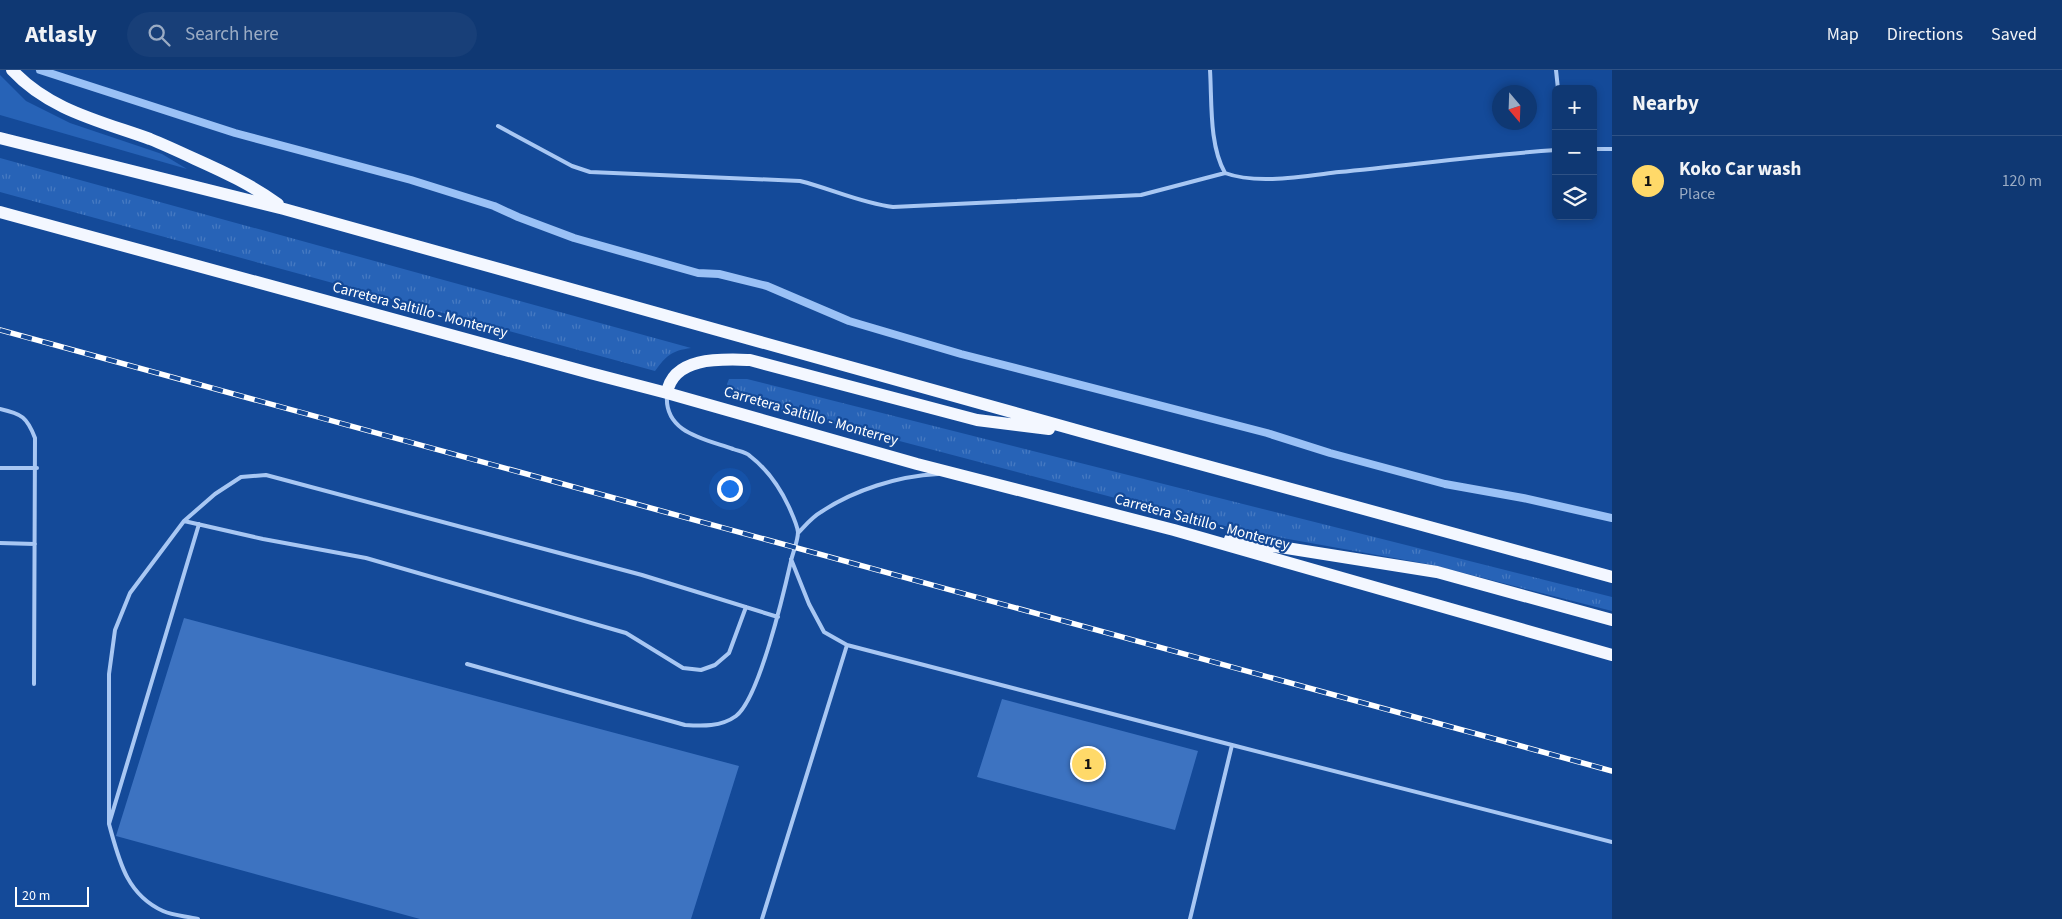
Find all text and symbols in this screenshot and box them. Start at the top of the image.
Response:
search box [127,12,477,57]
text: Atlasly [25,17,97,52]
icon: search [145,21,173,49]
text: Search here [185,21,279,48]
text: Map [1827,22,1859,47]
text: Directions [1887,22,1963,47]
text: Saved [1991,22,2037,47]
north arrow [1492,85,1537,130]
map controls [1552,85,1597,220]
button: + [1552,85,1597,130]
text: Nearby [1632,88,1699,118]
button: − [1552,130,1597,175]
text: Koko Car wash [1679,156,1801,183]
text: 1 [1644,170,1652,192]
text: 120 m [2002,170,2042,192]
button: layers [1552,175,1597,220]
text: Place [1679,183,1715,205]
street label: Carretera Saltillo - Monterrey [330,277,510,343]
street label: Carretera Saltillo - Monterrey [721,381,901,451]
your location [717,476,743,502]
street label: Carretera Saltillo - Monterrey [1112,489,1292,555]
pin: 1 [1072,745,1104,783]
scale bar [15,884,89,907]
text: 20 m [22,886,50,906]

